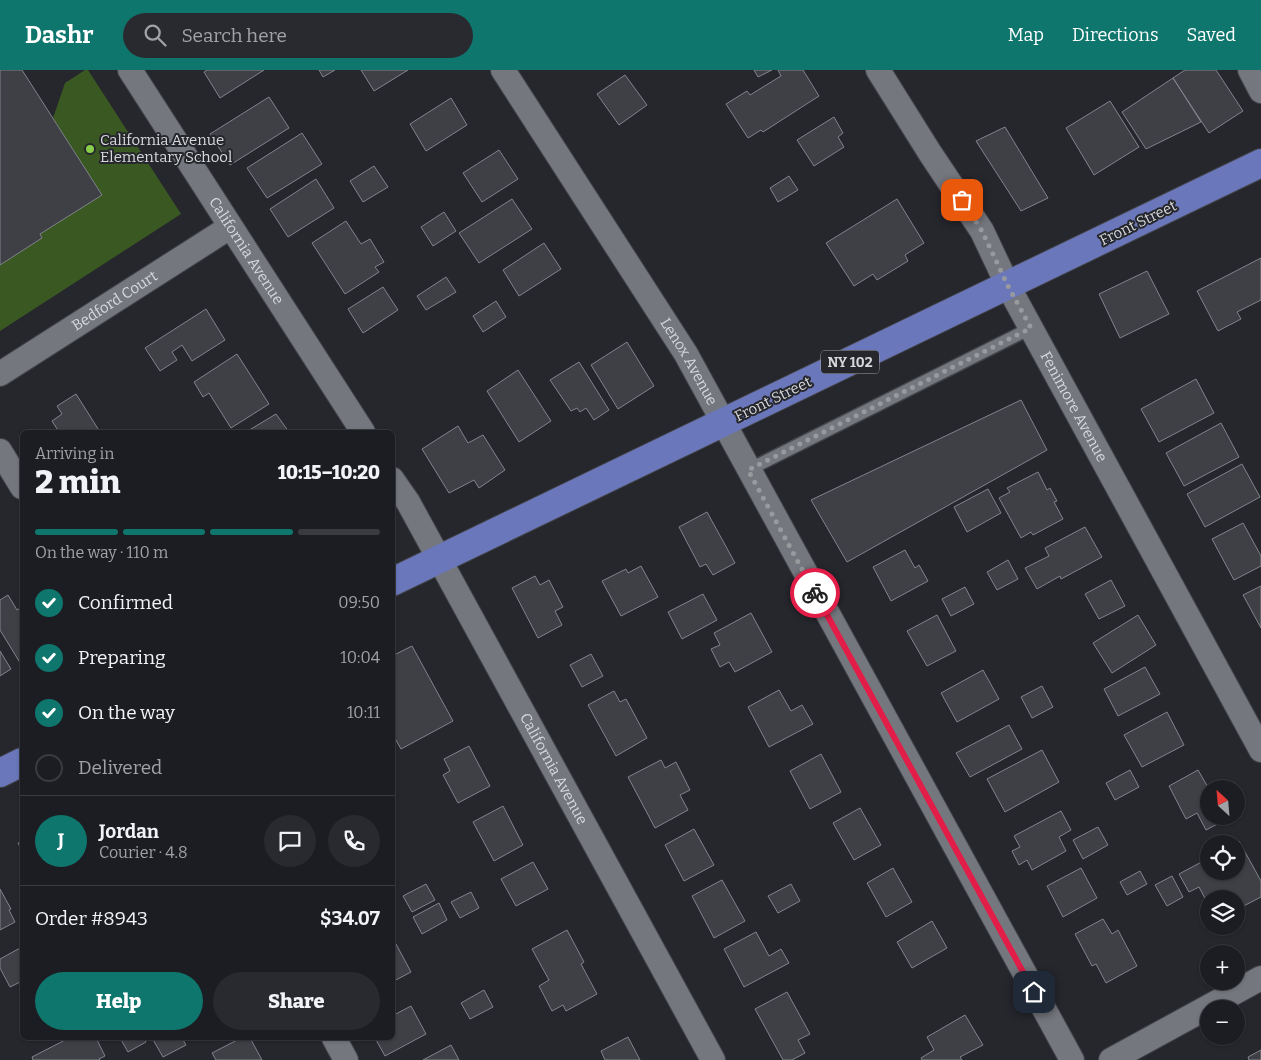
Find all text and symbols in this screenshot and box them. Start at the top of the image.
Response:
search box [123,13,473,58]
text: Dashr [25,21,93,49]
icon: search [141,21,169,49]
text: Search here [181,24,287,47]
text: Map [1008,24,1044,46]
text: Directions [1072,24,1159,46]
text: Saved [1187,24,1236,46]
place label: California Avenue Elementary School [100,131,232,166]
marker: California Avenue Elementary School [84,143,96,155]
pin [941,179,983,221]
icon: bag [948,186,976,214]
street label: California Avenue [205,194,288,308]
street label: Front Street [1097,196,1180,249]
street label: Bedford Court [69,267,161,335]
street label: Lenox Avenue [656,315,721,408]
street label: Fenimore Avenue [1036,348,1111,465]
road number: NY 102 [821,350,879,374]
street label: Front Street [732,372,815,425]
text: Arriving in [35,444,114,463]
text: 10:15–10:20 [278,461,380,484]
text: 2 min [35,463,121,501]
text: On the way · 110 m [35,543,168,562]
courier [790,568,840,618]
icon: bike [801,579,829,607]
icon: check [35,589,63,617]
text: Confirmed [78,591,173,614]
text: 09:50 [338,593,380,612]
icon: check [35,644,63,672]
text: Preparing [78,646,166,669]
text: 10:04 [340,648,380,667]
icon: check [35,699,63,727]
text: On the way [78,701,175,724]
text: 10:11 [347,703,380,722]
street label: California Avenue [516,710,592,828]
text: Delivered [78,756,162,779]
north arrow [1200,780,1245,825]
map controls [1200,780,1245,1045]
button: chat [264,815,316,867]
button: phone [328,815,380,867]
text: Jordan [99,820,159,843]
text: J [58,829,64,852]
button: locate [1200,835,1245,880]
text: Courier · 4.8 [99,843,188,862]
button: layers [1200,890,1245,935]
text: Order #8943 [35,907,148,930]
text: $34.07 [320,907,380,930]
button: + [1200,945,1245,990]
pin [1013,971,1055,1013]
button: Help [35,972,203,1030]
button: Share [213,972,380,1030]
icon: home [1020,978,1048,1006]
button: − [1200,1000,1245,1045]

